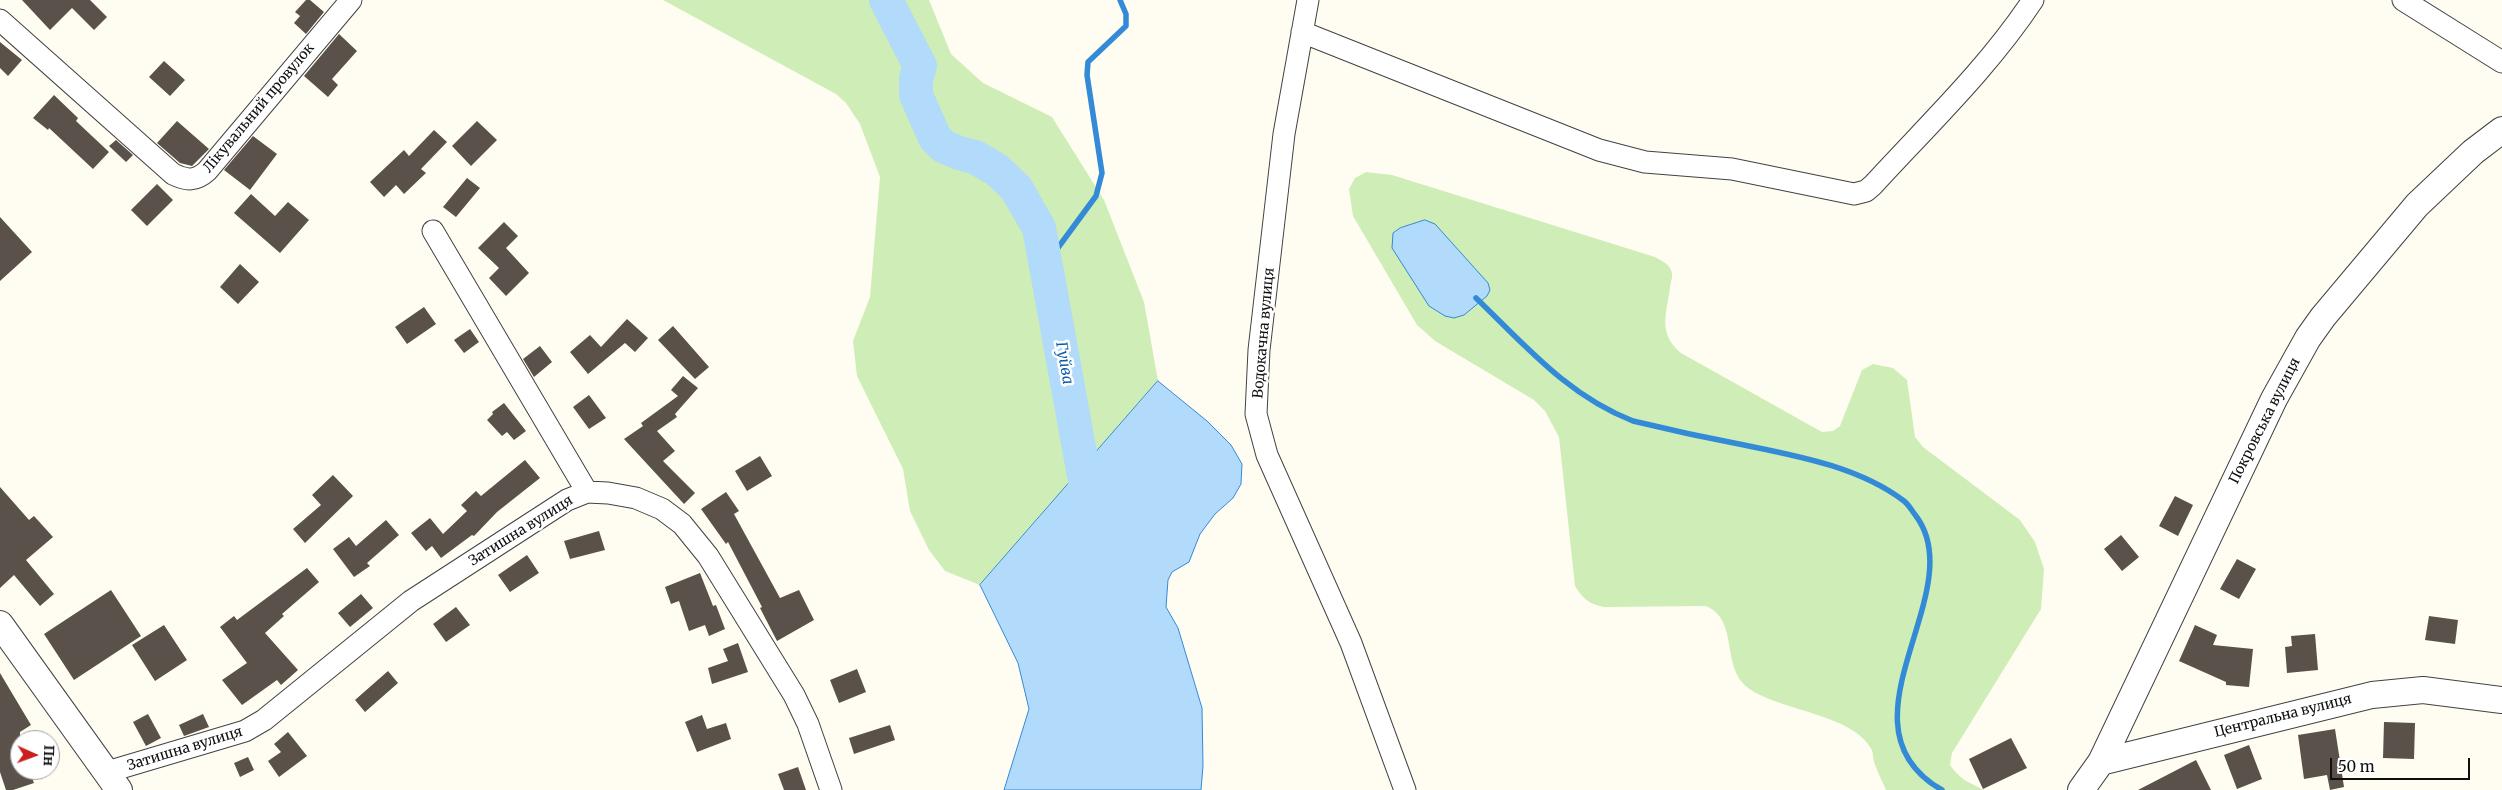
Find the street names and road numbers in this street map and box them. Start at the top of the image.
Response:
street label: Лікувальний провулок [200,40,318,176]
street label: Водокачна вулиця [1250,267,1278,399]
street label: Покровська вулиця [2226,355,2304,487]
street label: Затишна вулиця [466,492,576,570]
street label: Центральна вулиця [2213,691,2353,741]
street label: Затишна вулиця [125,723,245,775]

